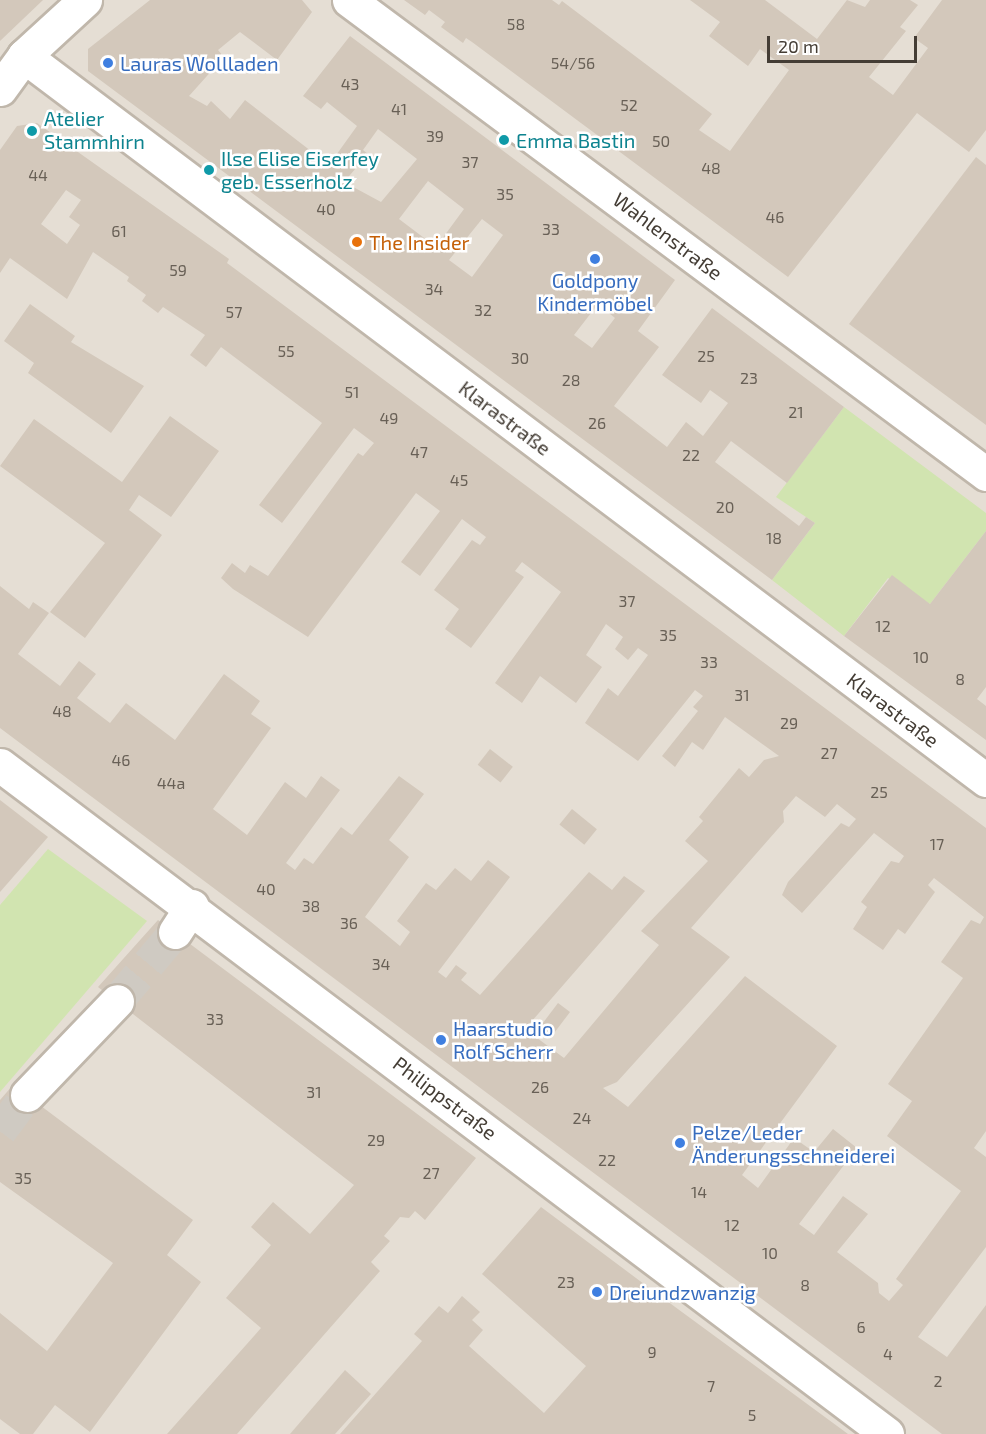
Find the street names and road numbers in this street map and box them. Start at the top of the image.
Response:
street label: Wahlenstraße [609,187,727,285]
street label: Klarastraße [454,376,556,460]
street label: Klarastraße [842,668,944,752]
street label: Philippstraße [388,1051,502,1145]

